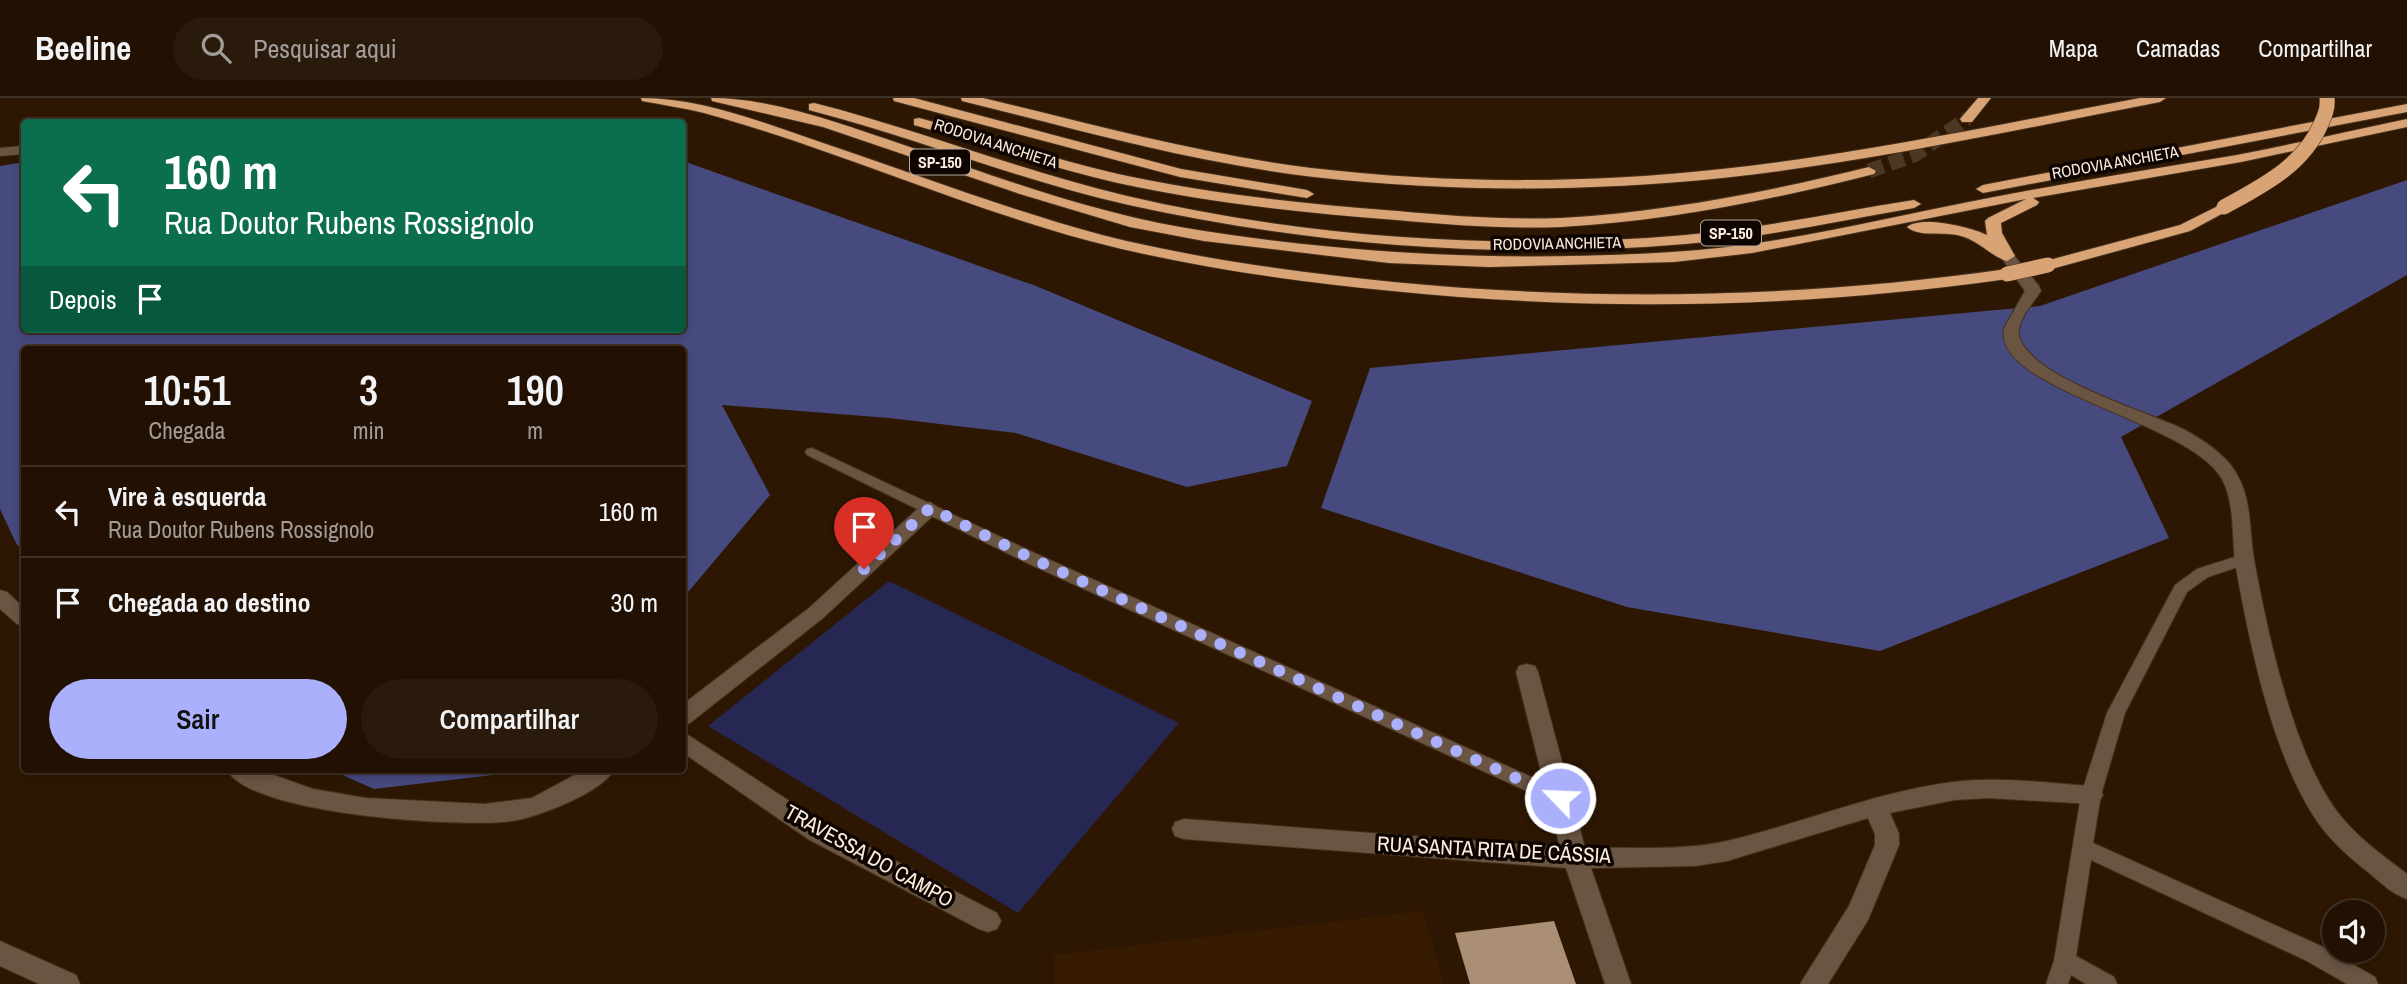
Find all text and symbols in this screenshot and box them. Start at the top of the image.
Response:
search box [173,17,663,80]
text: Beeline [35,26,131,70]
icon: search [197,29,235,67]
text: Pesquisar aqui [253,31,397,66]
text: Mapa [2049,32,2098,64]
text: Camadas [2136,32,2220,64]
text: Compartilhar [2258,32,2372,64]
street label: RODOVIA ANCHIETA [932,113,1061,173]
text: 160 m [164,138,278,204]
street label: RODOVIA ANCHIETA [2050,140,2180,184]
icon: left [49,147,140,238]
road number: SP-150 [910,150,970,174]
text: Rua Doutor Rubens Rossignolo [164,201,534,244]
road number: SP-150 [1701,220,1761,246]
street label: RODOVIA ANCHIETA [1493,231,1621,255]
icon: arrive [131,280,169,318]
text: Depois [49,282,117,317]
text: 10:51 [143,362,231,418]
text: 3 [359,362,378,418]
text: 190 [506,362,564,418]
text: Chegada [149,415,225,446]
text: min [353,415,384,446]
text: m [527,415,543,446]
text: Vire à esquerda [108,479,266,514]
icon: left [49,493,87,531]
text: 160 m [599,494,658,529]
pin [834,497,894,569]
icon: arrive [845,508,883,546]
text: Rua Doutor Rubens Rossignolo [108,514,374,545]
icon: arrive [49,584,87,622]
text: Chegada ao destino [108,585,311,620]
text: 30 m [611,585,658,620]
button: Sair [49,679,347,759]
button: Compartilhar [361,679,658,759]
position arrow [1523,761,1597,835]
street label: TRAVESSA DO CAMPO [780,797,959,914]
street label: RUA SANTA RITA DE CÁSSIA [1376,829,1612,870]
map controls [2322,900,2385,963]
button: sound [2322,900,2385,963]

